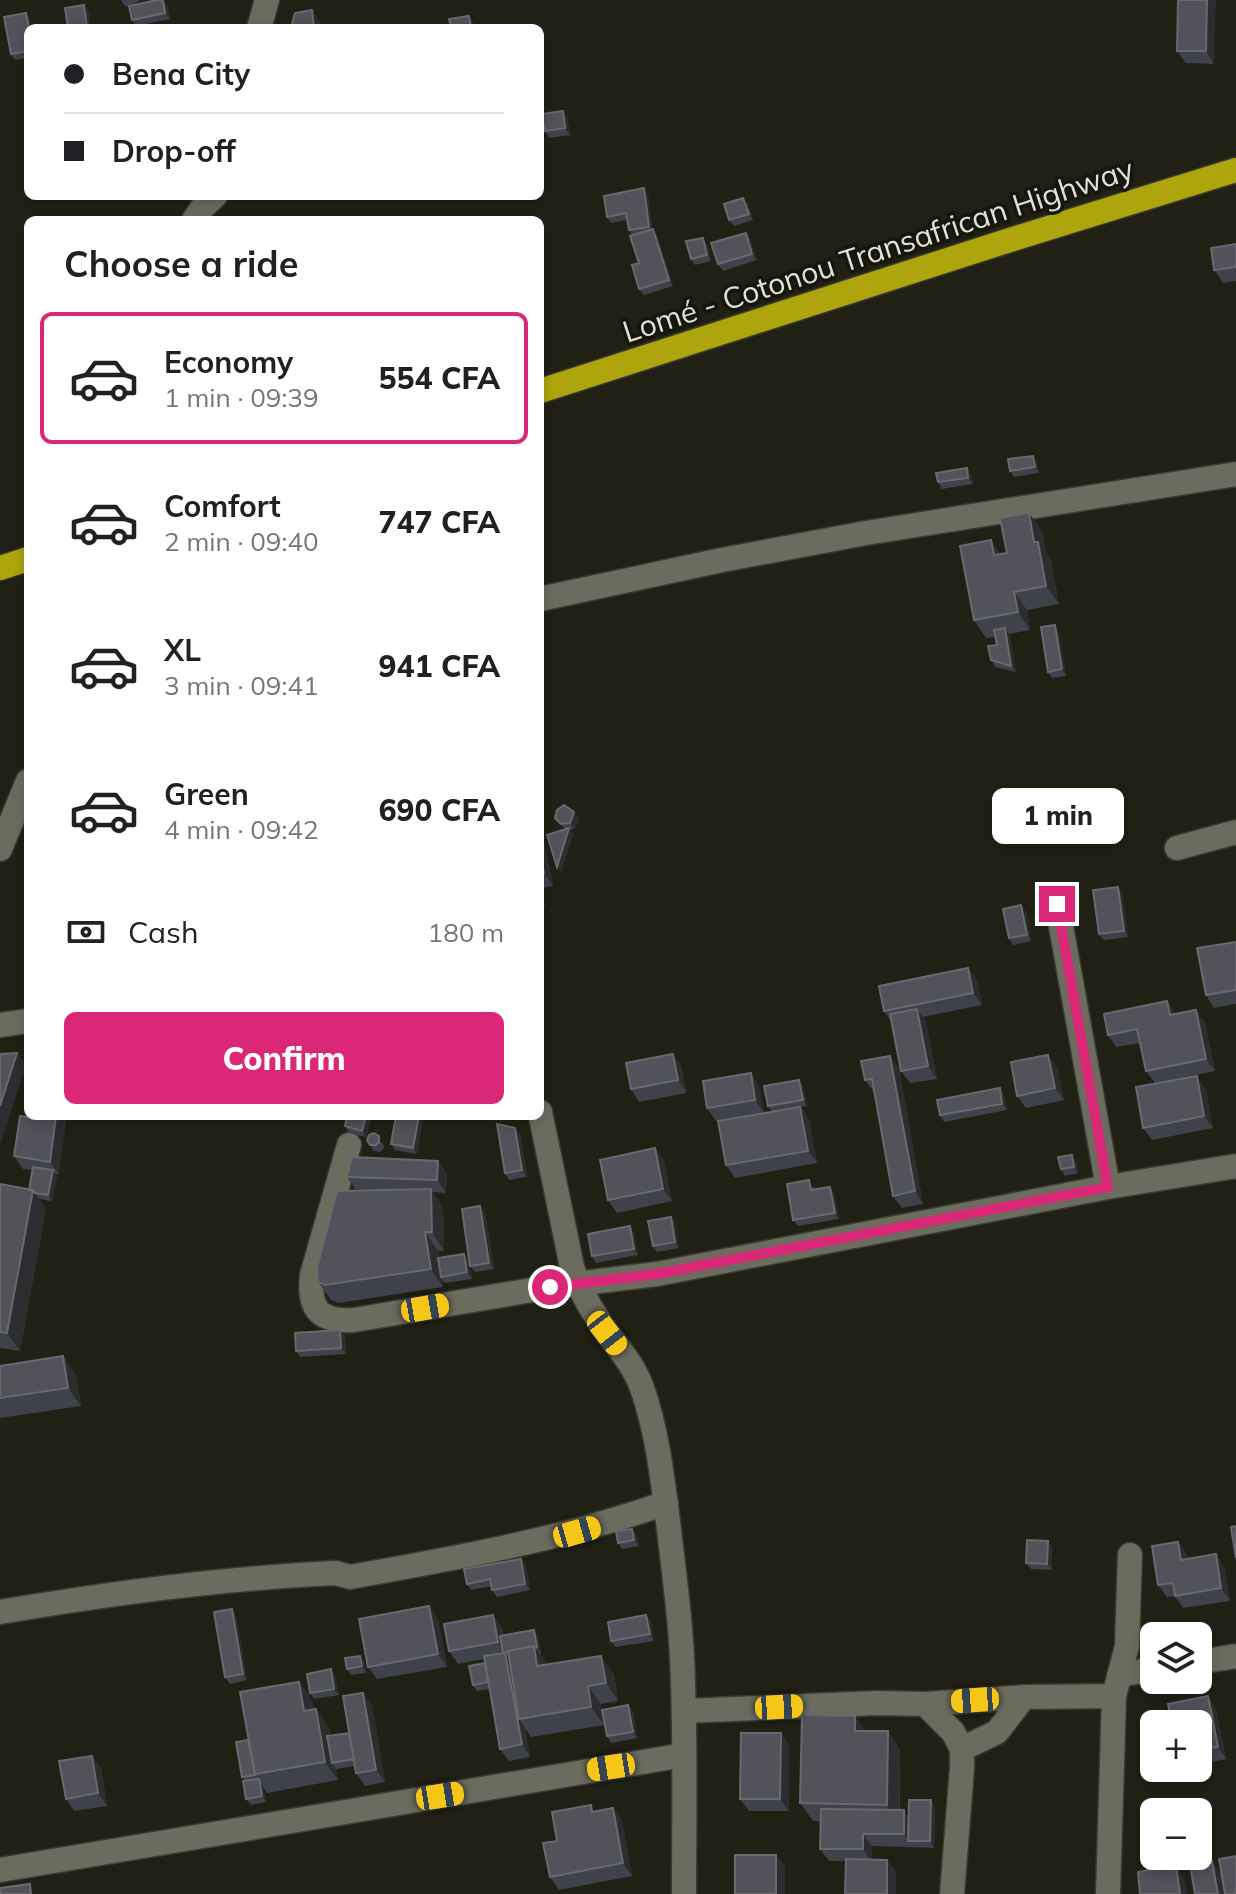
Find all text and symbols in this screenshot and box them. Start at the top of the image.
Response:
text: Bena City [112,55,250,93]
text: Drop-off [112,132,236,170]
street label: Lomé - Cotonou Transafrican Highway [618,149,1138,351]
text: Choose a ride [64,241,298,286]
icon: car [68,342,140,414]
text: Economy [164,343,293,381]
text: 554 CFA [378,359,500,397]
text: 1 min · 09:39 [164,381,319,414]
icon: car [68,486,140,558]
text: Comfort [164,487,281,525]
text: 747 CFA [378,503,500,541]
text: 2 min · 09:40 [164,525,319,558]
icon: car [68,630,140,702]
text: XL [164,631,201,669]
text: 941 CFA [378,647,500,685]
text: 3 min · 09:41 [164,669,319,702]
icon: car [68,774,140,846]
text: Green [164,775,249,813]
callout: 1 min [991,788,1123,844]
text: 690 CFA [378,791,500,829]
text: 1 min [1023,799,1093,832]
text: 4 min · 09:42 [164,813,319,846]
route end [1039,886,1075,922]
icon: cash [64,910,108,954]
text: Cash [128,913,199,951]
text: 180 m [428,916,504,949]
button: Confirm [64,1012,504,1104]
route start [532,1269,568,1305]
car [399,1292,451,1324]
car [583,1307,631,1359]
car [551,1514,603,1550]
map controls [1140,1622,1212,1870]
button: layers [1140,1622,1212,1694]
car [950,1686,1000,1714]
car [754,1694,804,1720]
button: + [1140,1710,1212,1782]
car [585,1751,637,1783]
car [414,1780,466,1812]
button: − [1140,1798,1212,1870]

